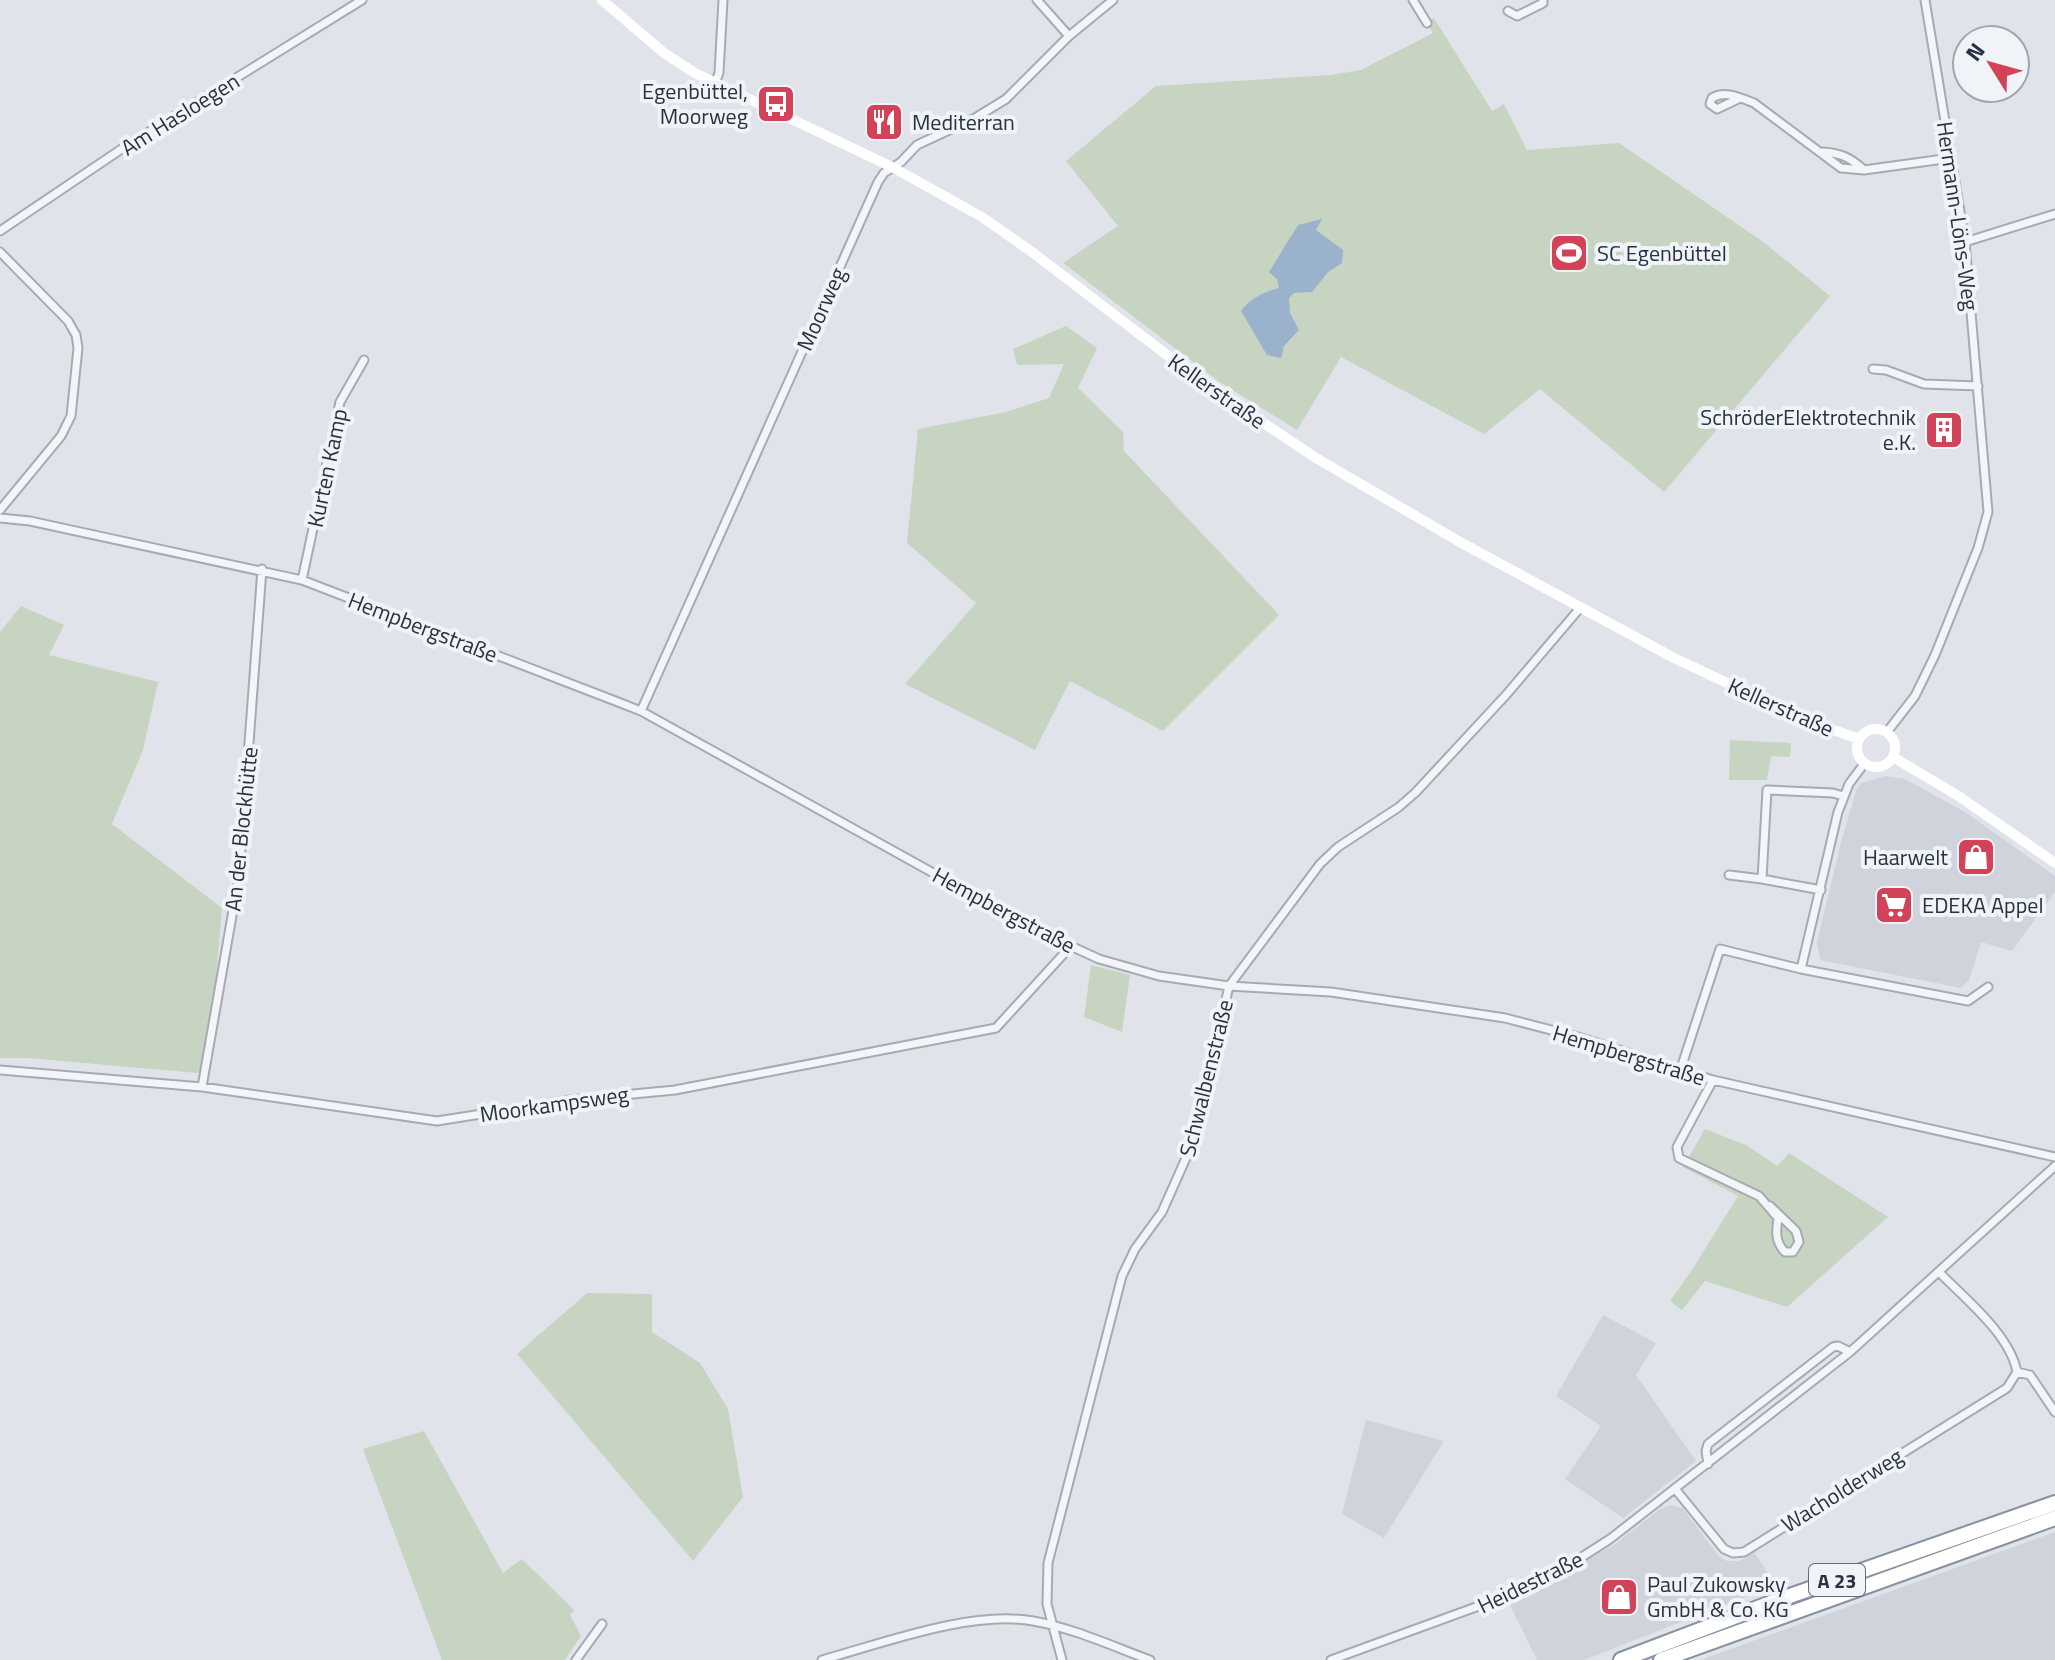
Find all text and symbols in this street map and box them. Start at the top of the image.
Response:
north arrow [1951,24,2031,104]
text: N [1957,36,1993,68]
street label: Am Hasloegen [114,64,246,164]
place label: Egenbüttel, Moorweg [642,74,748,133]
bus stop icon: Egenbüttel, Moorweg [755,83,797,125]
restaurant icon: Mediterran [863,101,905,143]
place label: Mediterran [912,105,1015,139]
street label: Hermann-Löns-Weg [1928,119,1988,313]
sports icon: SC Egenbüttel [1548,232,1590,274]
place label: SC Egenbüttel [1597,236,1727,270]
street label: Moorweg [788,262,854,356]
street label: Kellerstraße [1161,345,1273,437]
place label: SchröderElektrotechnik e.K. [1700,400,1916,459]
street label: Kurten Kamp [298,406,356,530]
building icon: SchröderElektrotechnik e.K. [1923,409,1965,451]
street label: Hempbergstraße [343,583,503,671]
street label: Kellerstraße [1723,669,1839,745]
street label: An der Blockhütte [215,745,267,913]
shop icon: Haarwelt [1955,836,1997,878]
place label: Haarwelt [1863,840,1948,874]
street label: Hempbergstraße [926,858,1082,962]
supermarket icon: EDEKA Appel [1873,884,1915,926]
place label: EDEKA Appel [1922,888,2044,922]
street label: Schwalbenstraße [1170,996,1242,1160]
street label: Hempbergstraße [1549,1016,1709,1094]
street label: Moorkampsweg [477,1077,631,1131]
street label: Wacholderweg [1775,1439,1909,1541]
street label: Heidestraße [1471,1542,1589,1622]
road number: A 23 [1809,1564,1865,1596]
place label: Paul Zukowsky GmbH & Co. KG [1647,1567,1789,1626]
shop icon: Paul Zukowsky GmbH & Co. KG [1598,1576,1640,1618]

